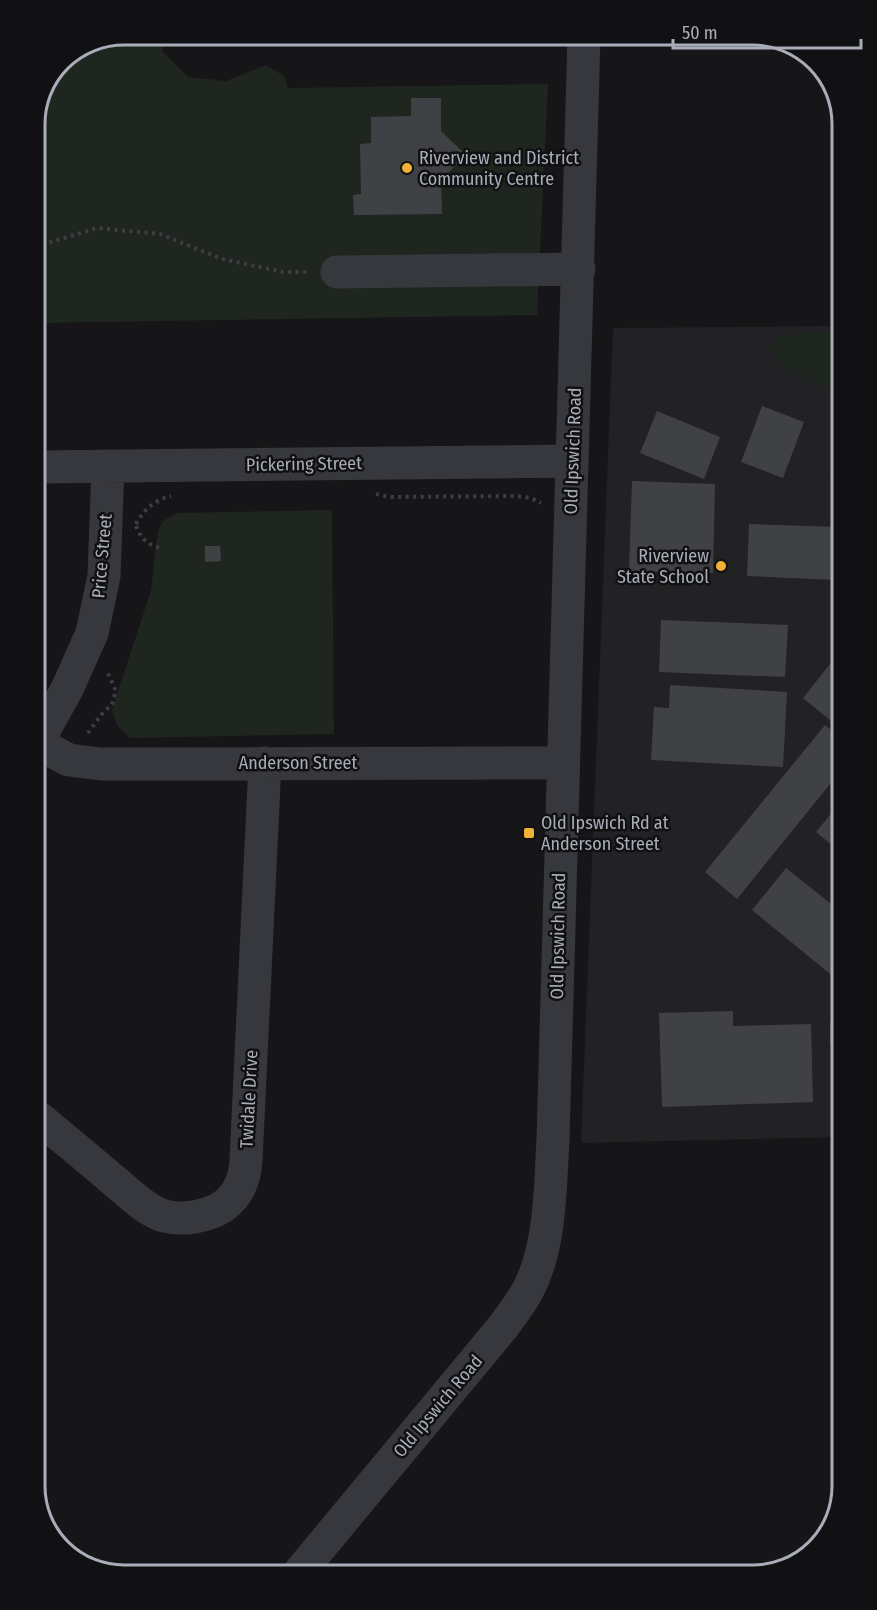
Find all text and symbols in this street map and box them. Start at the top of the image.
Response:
scale bar [673,12,860,50]
text: 50 m [682,22,718,44]
place label: Riverview and District Community Centre [419,147,579,190]
marker: Riverview and District Community Centre [400,161,414,175]
street label: Old Ipswich Road [560,387,586,515]
street label: Pickering Street [246,452,362,476]
street label: Price Street [87,513,117,599]
place label: Riverview State School [617,545,709,588]
marker: Riverview State School [714,559,728,573]
street label: Anderson Street [239,752,357,774]
place label: Old Ipswich Rd at Anderson Street [541,812,669,855]
marker: Old Ipswich Rd at Anderson Street [522,826,536,840]
street label: Old Ipswich Road [546,872,570,1000]
street label: Twidale Drive [235,1049,263,1149]
street label: Old Ipswich Road [389,1350,487,1462]

